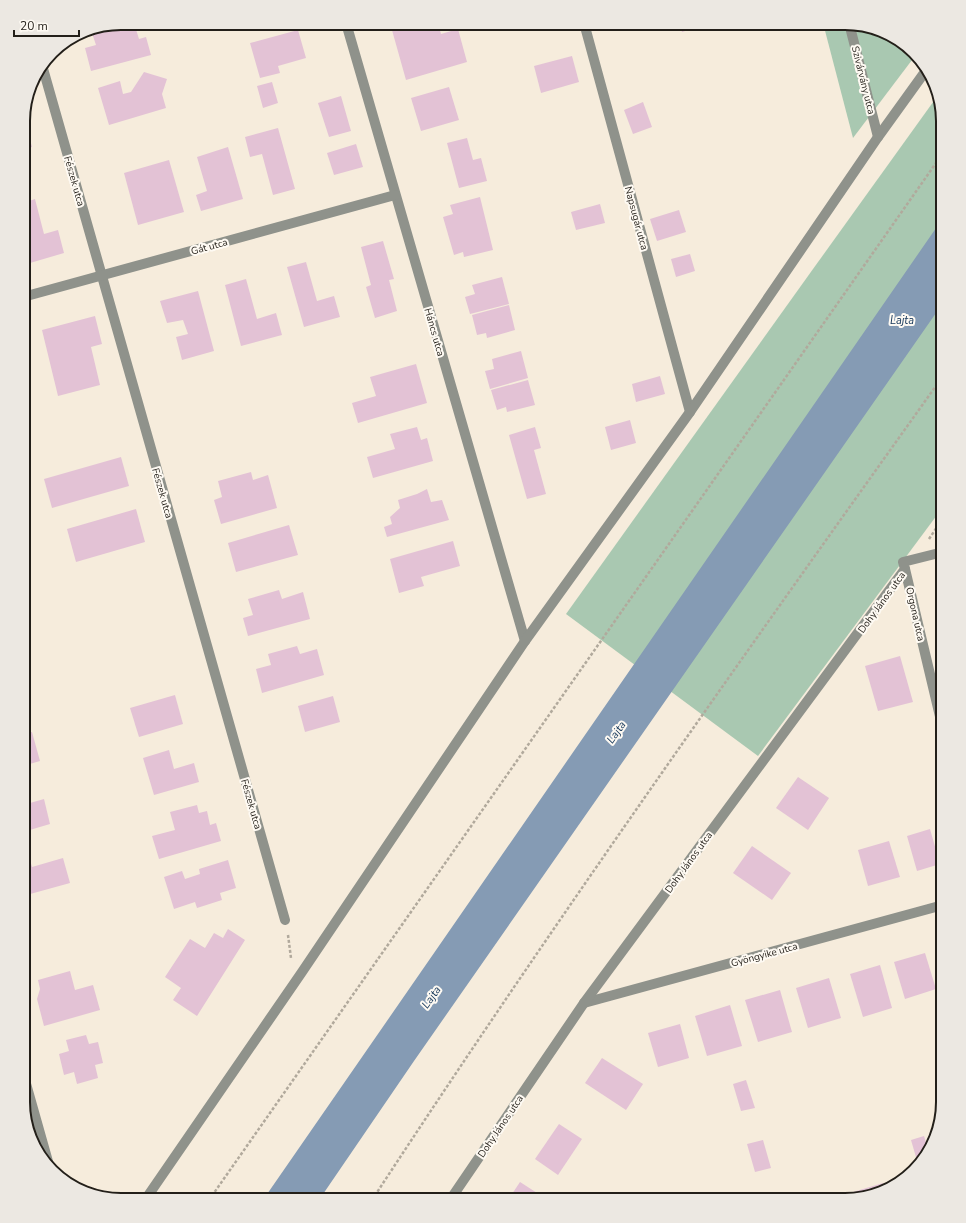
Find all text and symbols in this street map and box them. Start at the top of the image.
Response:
scale bar [14,12,79,38]
text: 20 m [20,18,48,34]
street label: Szivárvány utca [848,45,878,116]
street label: Fészek utca [60,154,88,208]
street label: Napsugár utca [621,185,651,252]
street label: Gát utca [189,235,229,259]
street label: Háncs utca [420,307,448,358]
water label: Lajta [890,313,914,328]
street label: Fészek utca [148,466,176,520]
street label: Dohy János utca [855,569,909,636]
street label: Orgona utca [902,586,928,643]
water label: Lajta [603,718,630,746]
street label: Fészek utca [237,777,265,831]
street label: Dohy János utca [662,829,716,896]
street label: Gyöngyike utca [729,939,799,971]
water label: Lajta [418,983,445,1011]
street label: Dohy János utca [475,1093,527,1161]

